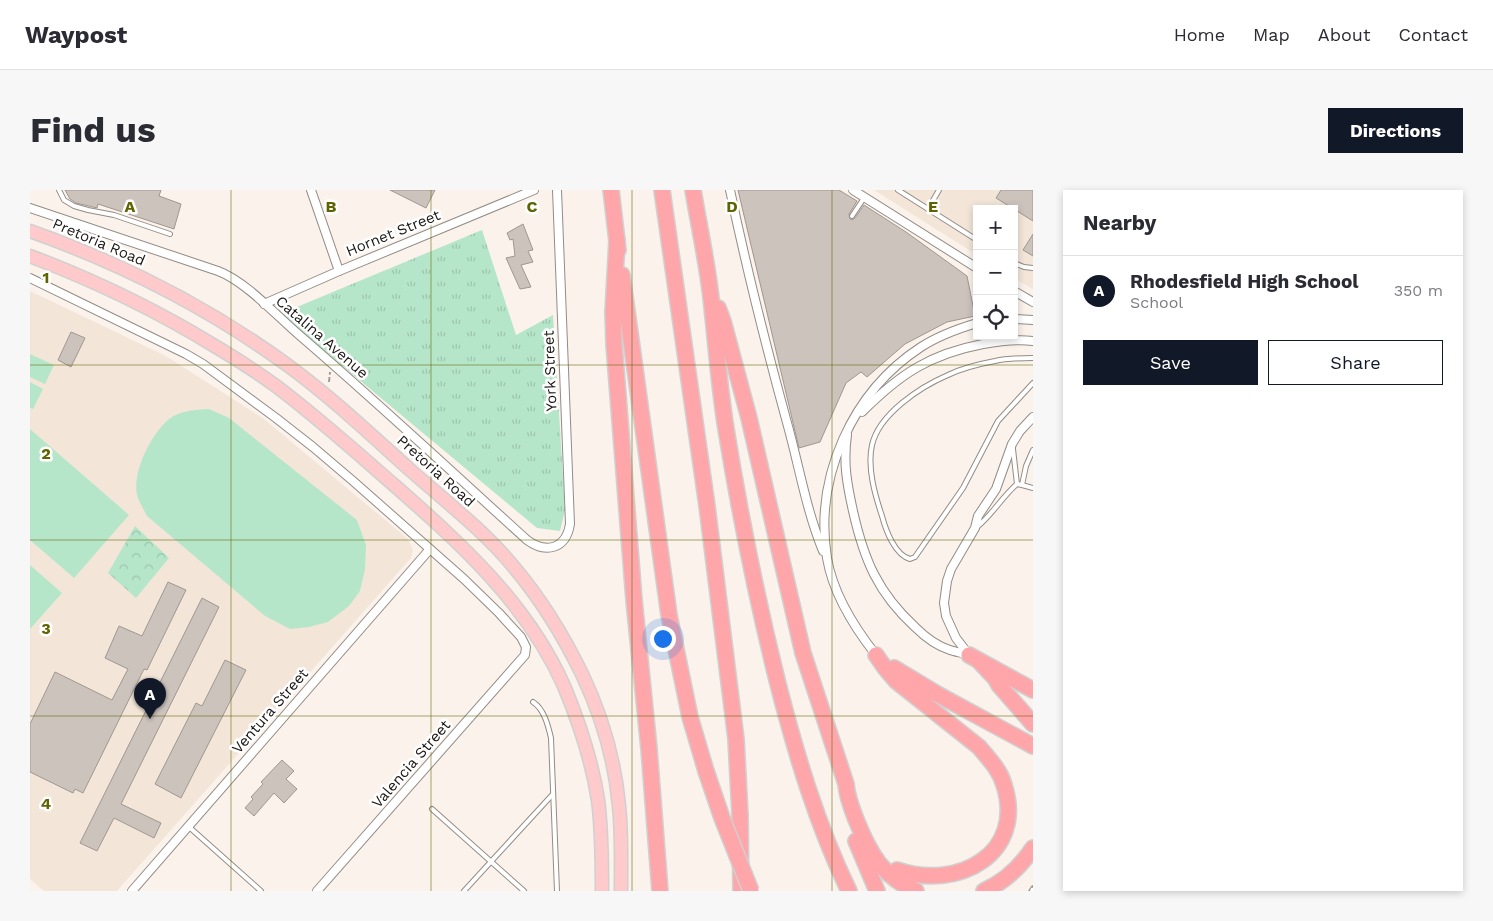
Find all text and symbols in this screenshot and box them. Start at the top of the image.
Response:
text: Waypost [25,21,127,49]
text: Home [1174,24,1225,45]
text: Map [1253,24,1290,45]
text: About [1318,24,1370,45]
text: Contact [1398,24,1468,45]
button: Directions [1328,108,1463,153]
text: Find us [30,109,156,151]
text: A [125,197,136,216]
text: B [326,197,337,216]
text: C [527,197,538,216]
text: D [726,197,738,216]
text: E [928,197,938,216]
map controls [973,205,1018,340]
button: + [973,205,1018,250]
street label: Hornet Street [343,206,444,260]
text: Nearby [1083,210,1156,235]
street label: Pretoria Road [50,214,148,270]
button: − [973,250,1018,295]
text: 1 [43,268,49,287]
text: Rhodesfield High School [1130,270,1359,293]
text: A [1094,281,1104,300]
text: 350 m [1394,281,1443,300]
street label: Catalina Avenue [272,292,372,382]
text: School [1130,293,1183,312]
button: locate [973,295,1018,340]
street label: York Street [540,329,560,412]
button: Save [1083,340,1258,385]
button: Share [1268,340,1443,385]
street label: Pretoria Road [393,431,479,511]
text: 2 [41,444,51,463]
text: 3 [41,619,51,638]
your location [650,626,676,652]
street label: Ventura Street [228,664,312,757]
pin: A [134,678,166,719]
street label: Valencia Street [368,716,455,812]
text: 4 [41,794,51,813]

